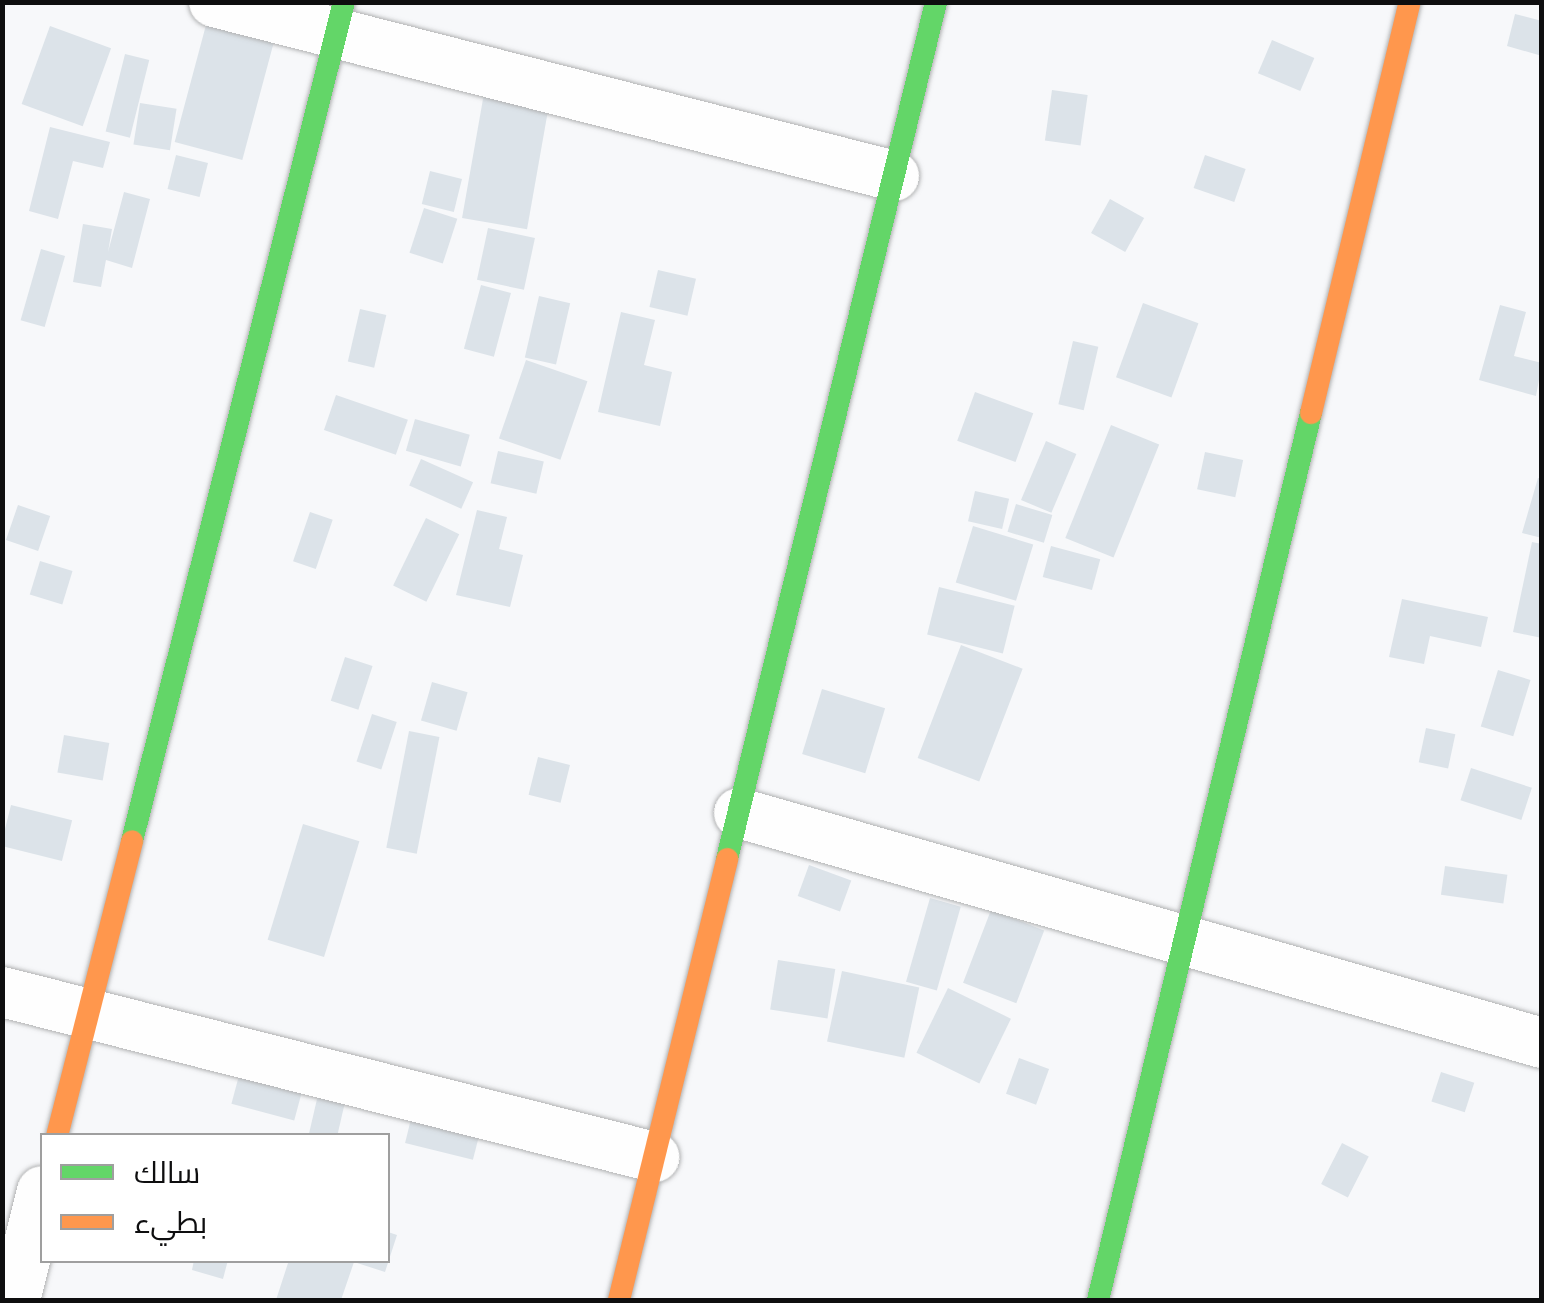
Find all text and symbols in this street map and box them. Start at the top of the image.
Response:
legend [40,1133,390,1263]
text: سالك [134,1153,200,1191]
text: بطيء [134,1203,207,1241]

